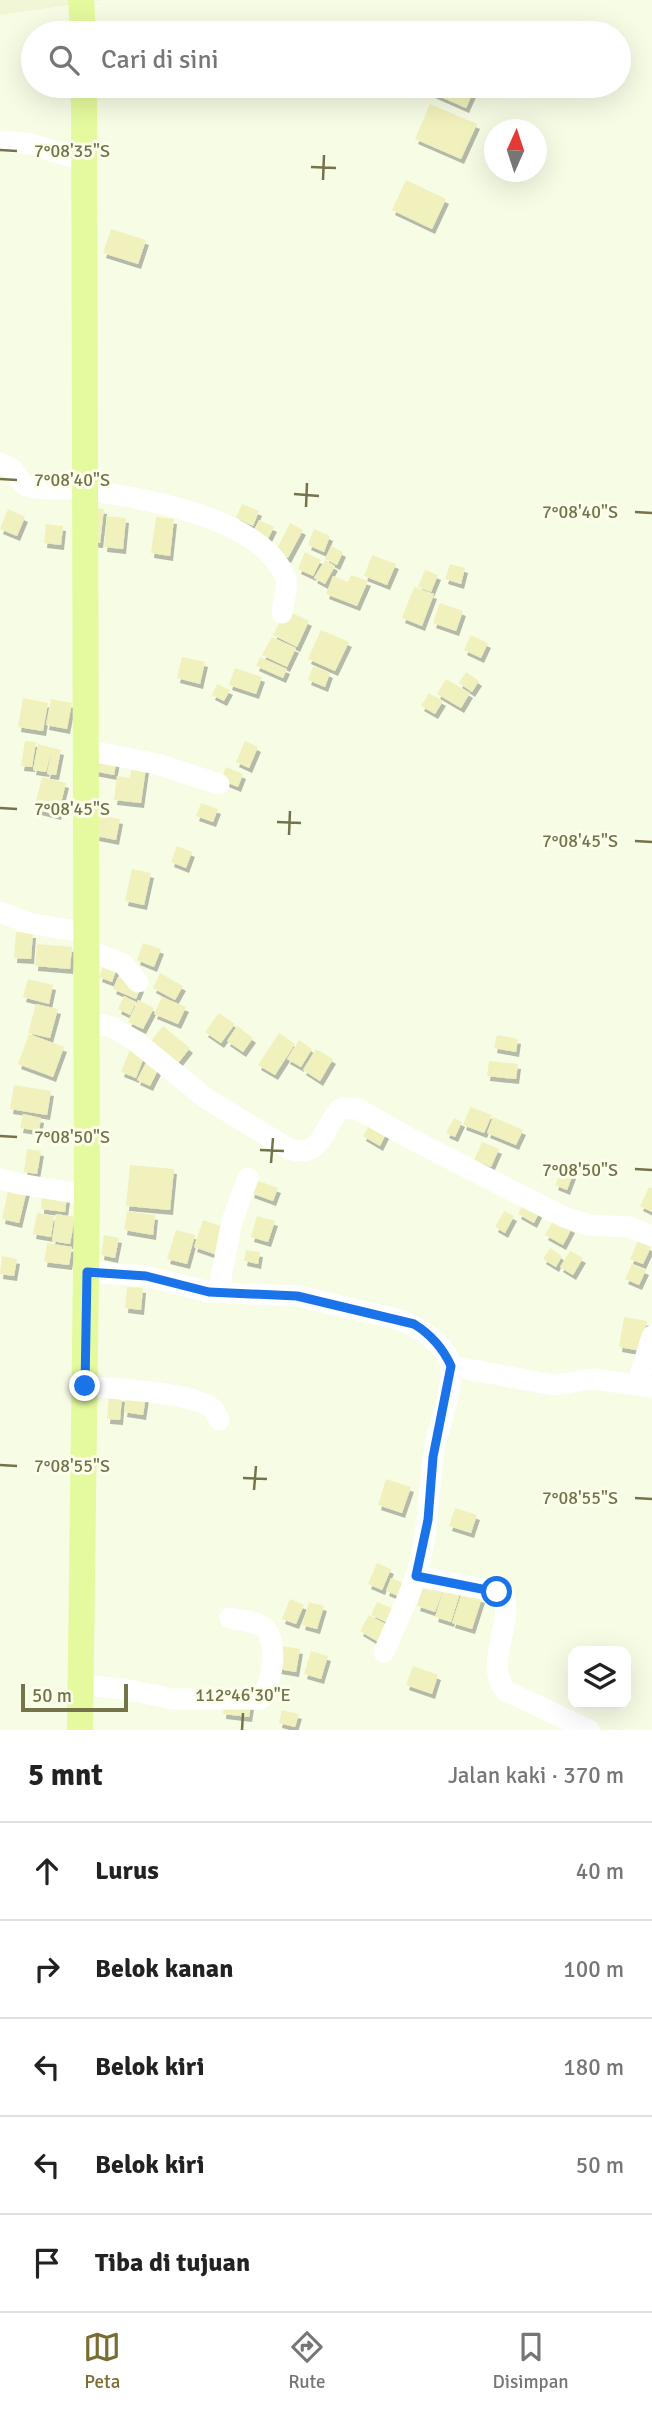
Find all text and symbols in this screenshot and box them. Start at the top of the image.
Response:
search box [21,21,631,98]
icon: search [45,41,83,79]
text: Cari di sini [101,44,219,76]
north arrow [484,119,547,182]
text: 7°08'35"S [34,140,110,162]
text: 7°08'40"S [34,469,110,491]
text: 7°08'40"S [542,501,618,523]
text: 7°08'45"S [34,798,110,820]
text: 7°08'45"S [542,830,618,852]
text: 7°08'50"S [34,1126,110,1148]
text: 7°08'50"S [542,1159,618,1181]
route end [69,1370,100,1401]
text: 7°08'55"S [34,1455,110,1477]
text: 7°08'55"S [542,1487,618,1509]
route start [481,1576,512,1607]
map controls [568,1646,631,1709]
button: layers [568,1646,631,1709]
scale bar [21,1681,128,1713]
text: 50 m [32,1684,72,1708]
text: 112°46'30"E [195,1684,291,1706]
text: 5 mnt [28,1757,103,1794]
text: Jalan kaki · 370 m [448,1761,624,1790]
icon: ahead [28,1852,66,1890]
text: Lurus [95,1855,159,1887]
text: 40 m [576,1857,624,1886]
icon: right [28,1950,66,1988]
text: Belok kanan [95,1953,233,1985]
text: 100 m [563,1955,624,1984]
icon: left [28,2048,66,2086]
text: Belok kiri [95,2051,204,2083]
text: 180 m [563,2053,624,2082]
icon: left [28,2146,66,2184]
text: Belok kiri [95,2149,204,2181]
text: 50 m [576,2151,624,2180]
icon: arrive [28,2244,66,2282]
text: Tiba di tujuan [95,2247,250,2279]
tab: Peta [83,2328,121,2394]
tab: Rute [288,2328,326,2394]
tab: Disimpan [493,2328,569,2394]

